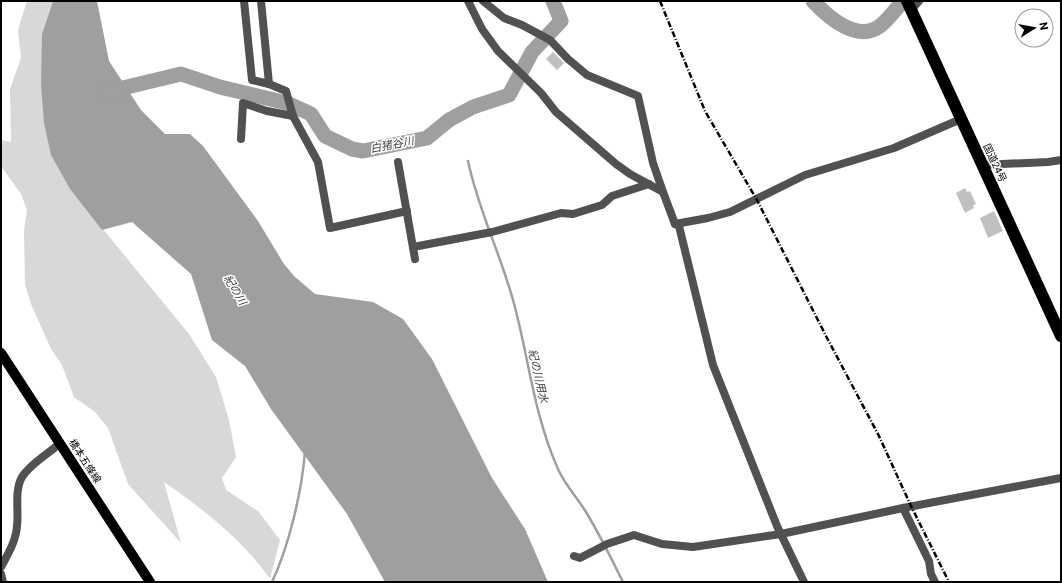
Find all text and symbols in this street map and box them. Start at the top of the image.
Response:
north arrow [1014,8,1054,48]
text: N [1036,21,1050,31]
water label: 白猪谷川 [369,134,416,156]
street label: 国道24号 [981,142,1009,184]
water label: 紀の川 [221,273,250,308]
water label: 紀の川用水 [525,348,551,405]
street label: 橋本五條線 [67,437,103,485]

